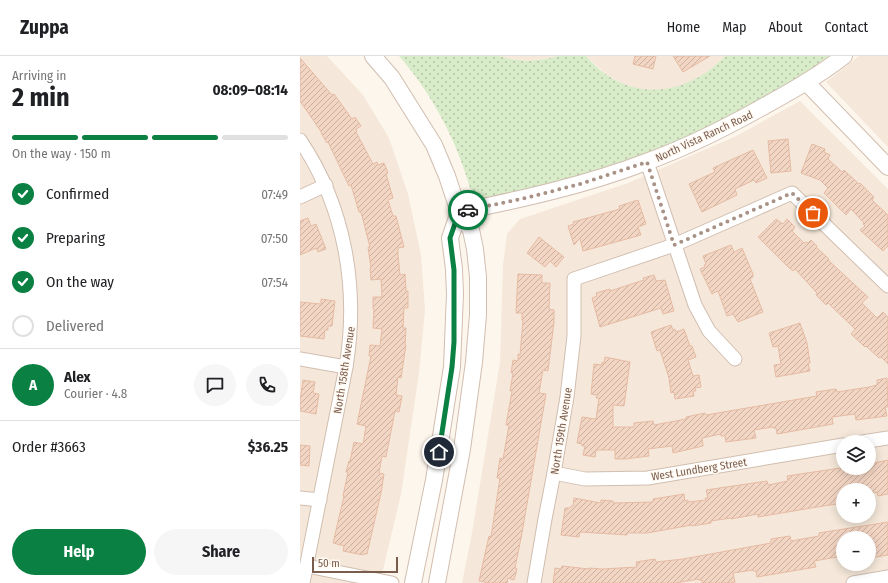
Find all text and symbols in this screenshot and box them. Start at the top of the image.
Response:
text: Zuppa [20,16,69,39]
text: Home [667,19,700,36]
text: Map [722,19,746,36]
text: About [768,19,803,36]
text: Contact [825,19,868,36]
text: Arriving in [12,68,66,83]
text: 08:09–08:14 [212,81,288,99]
text: 2 min [12,82,70,113]
street label: North Vista Ranch Road [654,108,755,165]
text: On the way · 150 m [12,146,111,161]
icon: check [12,183,34,205]
text: Confirmed [46,185,109,203]
text: 07:49 [261,187,288,202]
courier [448,190,488,230]
pin [796,196,830,230]
icon: car [457,199,479,221]
icon: bag [802,202,824,224]
icon: check [12,227,34,249]
text: Preparing [46,229,105,247]
text: 07:50 [261,231,288,246]
icon: check [12,271,34,293]
text: On the way [46,273,114,291]
text: 07:54 [261,275,288,290]
text: Delivered [46,317,104,335]
street label: North 158th Avenue [331,326,358,415]
button: chat [194,364,236,406]
button: phone [246,364,288,406]
text: Alex [64,368,91,386]
text: A [29,376,37,394]
text: Courier · 4.8 [64,386,127,401]
street label: North 159th Avenue [548,387,575,475]
pin [422,435,456,469]
map controls [836,435,876,571]
button: layers [836,435,876,475]
text: Order #3663 [12,438,86,456]
text: $36.25 [248,438,288,456]
icon: home [428,441,450,463]
street label: West Lundberg Street [650,455,748,483]
button: + [836,483,876,523]
button: Help [12,529,146,575]
button: Share [154,529,288,575]
button: − [836,531,876,571]
scale bar [312,555,398,574]
text: 50 m [318,557,340,570]

